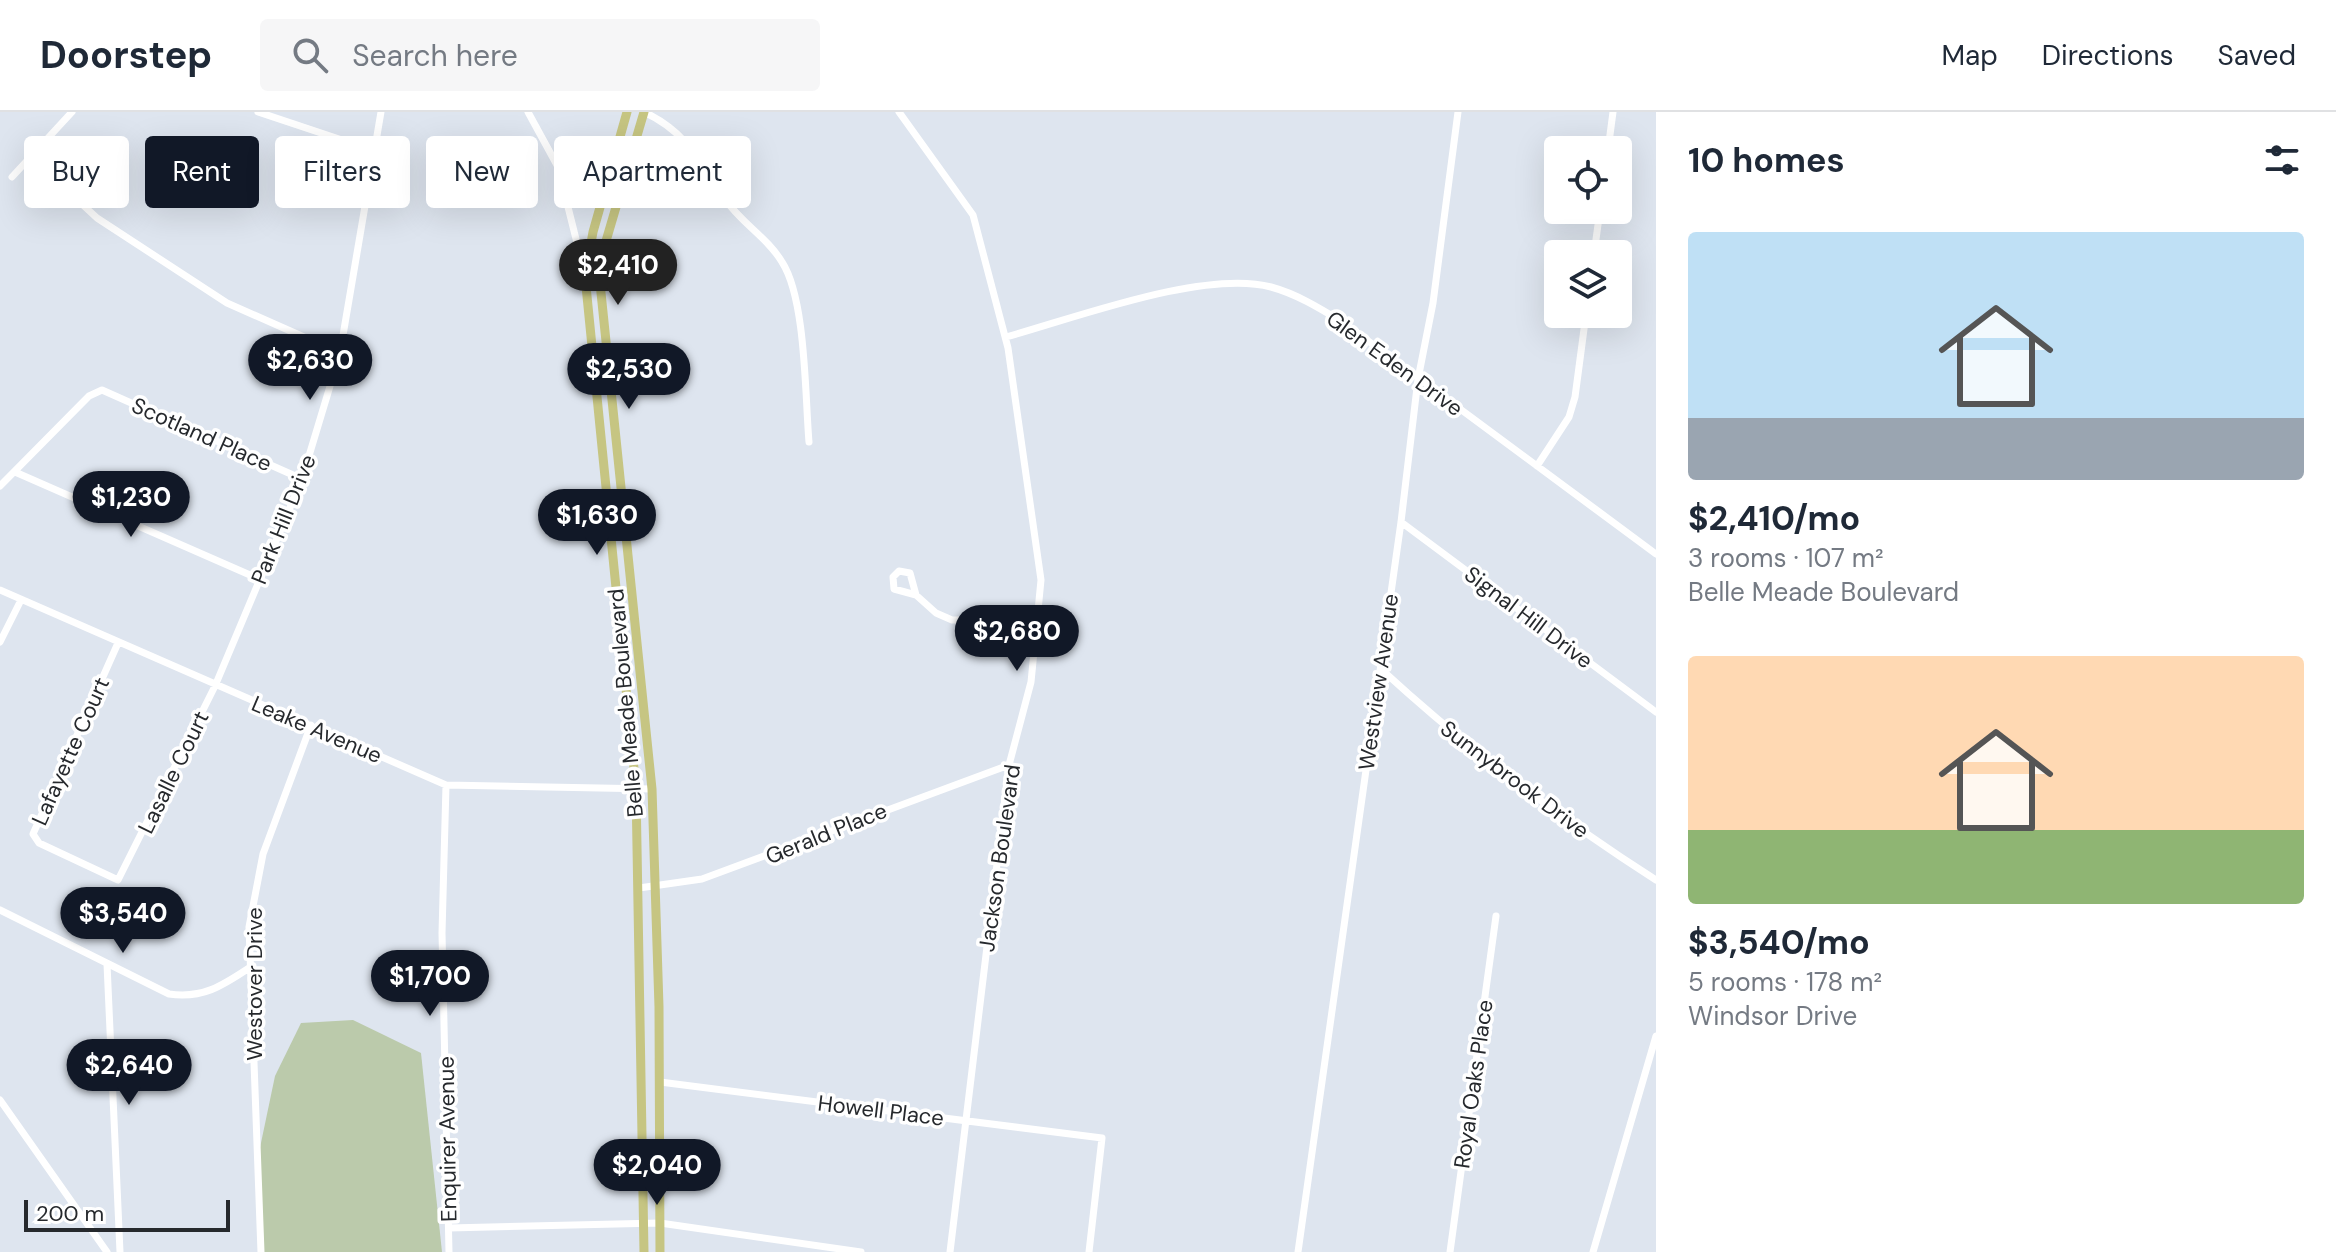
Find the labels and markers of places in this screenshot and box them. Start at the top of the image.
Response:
pin: $2,410 [553,239,683,307]
pin: $2,630 [245,334,375,402]
pin: $2,530 [564,343,694,411]
pin: $1,230 [66,471,196,539]
pin: $1,630 [532,489,662,557]
pin: $2,680 [952,605,1082,673]
pin: $3,540 [58,887,188,955]
pin: $1,700 [365,950,495,1018]
pin: $2,640 [64,1039,194,1107]
pin: $2,040 [592,1139,722,1207]

